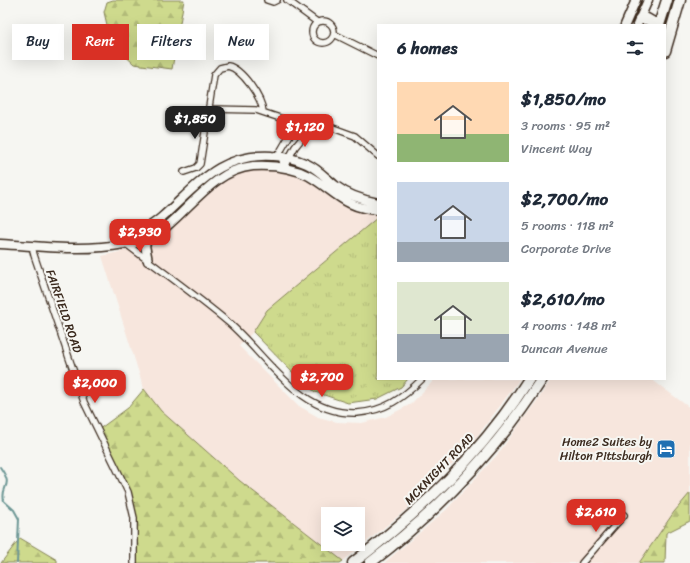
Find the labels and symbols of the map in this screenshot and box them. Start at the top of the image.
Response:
pin: $1,850 [162,106,228,140]
pin: $1,120 [272,114,338,148]
pin: $2,930 [107,219,173,253]
street label: FAIRFIELD ROAD [39,266,89,357]
pin: $2,700 [289,364,355,398]
pin: $2,000 [62,370,128,404]
street label: MCKNIGHT ROAD [399,428,479,510]
place label: Home2 Suites by Hilton Pittsburgh [560,431,653,467]
hotel icon: Home2 Suites by Hilton Pittsburgh [655,438,677,460]
pin: $2,610 [563,499,629,533]

